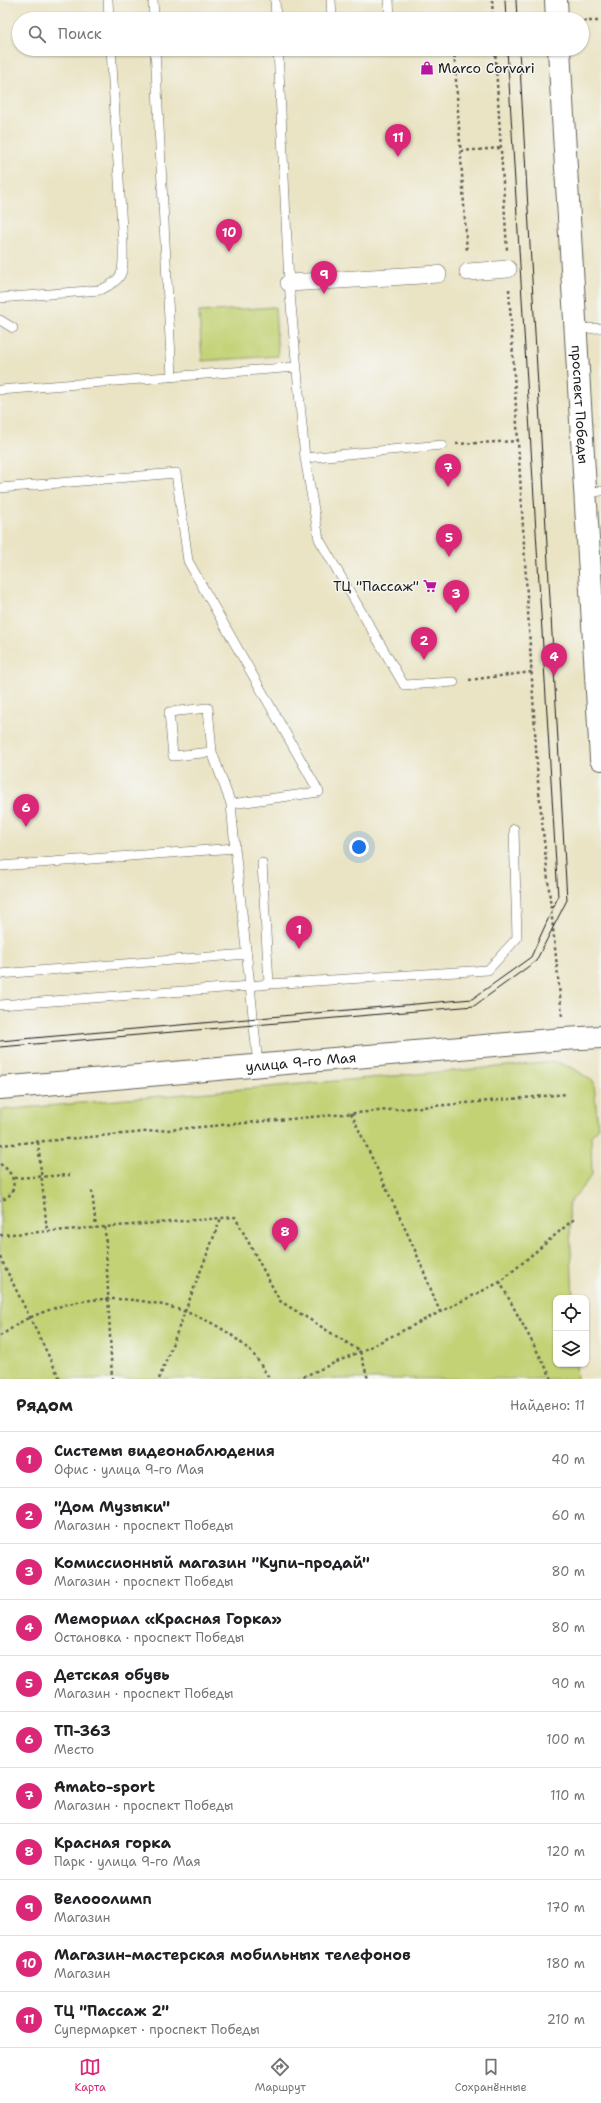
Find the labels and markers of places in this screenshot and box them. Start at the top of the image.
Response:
place label: Marco Corvari [438,59,535,77]
shop icon: Marco Corvari [419,60,435,76]
pin: 11 [385,124,411,157]
pin: 10 [216,219,242,252]
pin: 9 [311,261,337,294]
pin: 7 [435,454,461,487]
pin: 5 [436,524,462,557]
place label: ТЦ "Пассаж" [333,577,419,595]
supermarket icon: ТЦ "Пассаж" [422,578,438,594]
pin: 3 [443,580,469,613]
pin: 2 [411,627,437,660]
pin: 4 [541,643,567,676]
pin: 6 [13,794,39,827]
pin: 1 [286,916,312,949]
pin: 8 [272,1218,298,1251]

